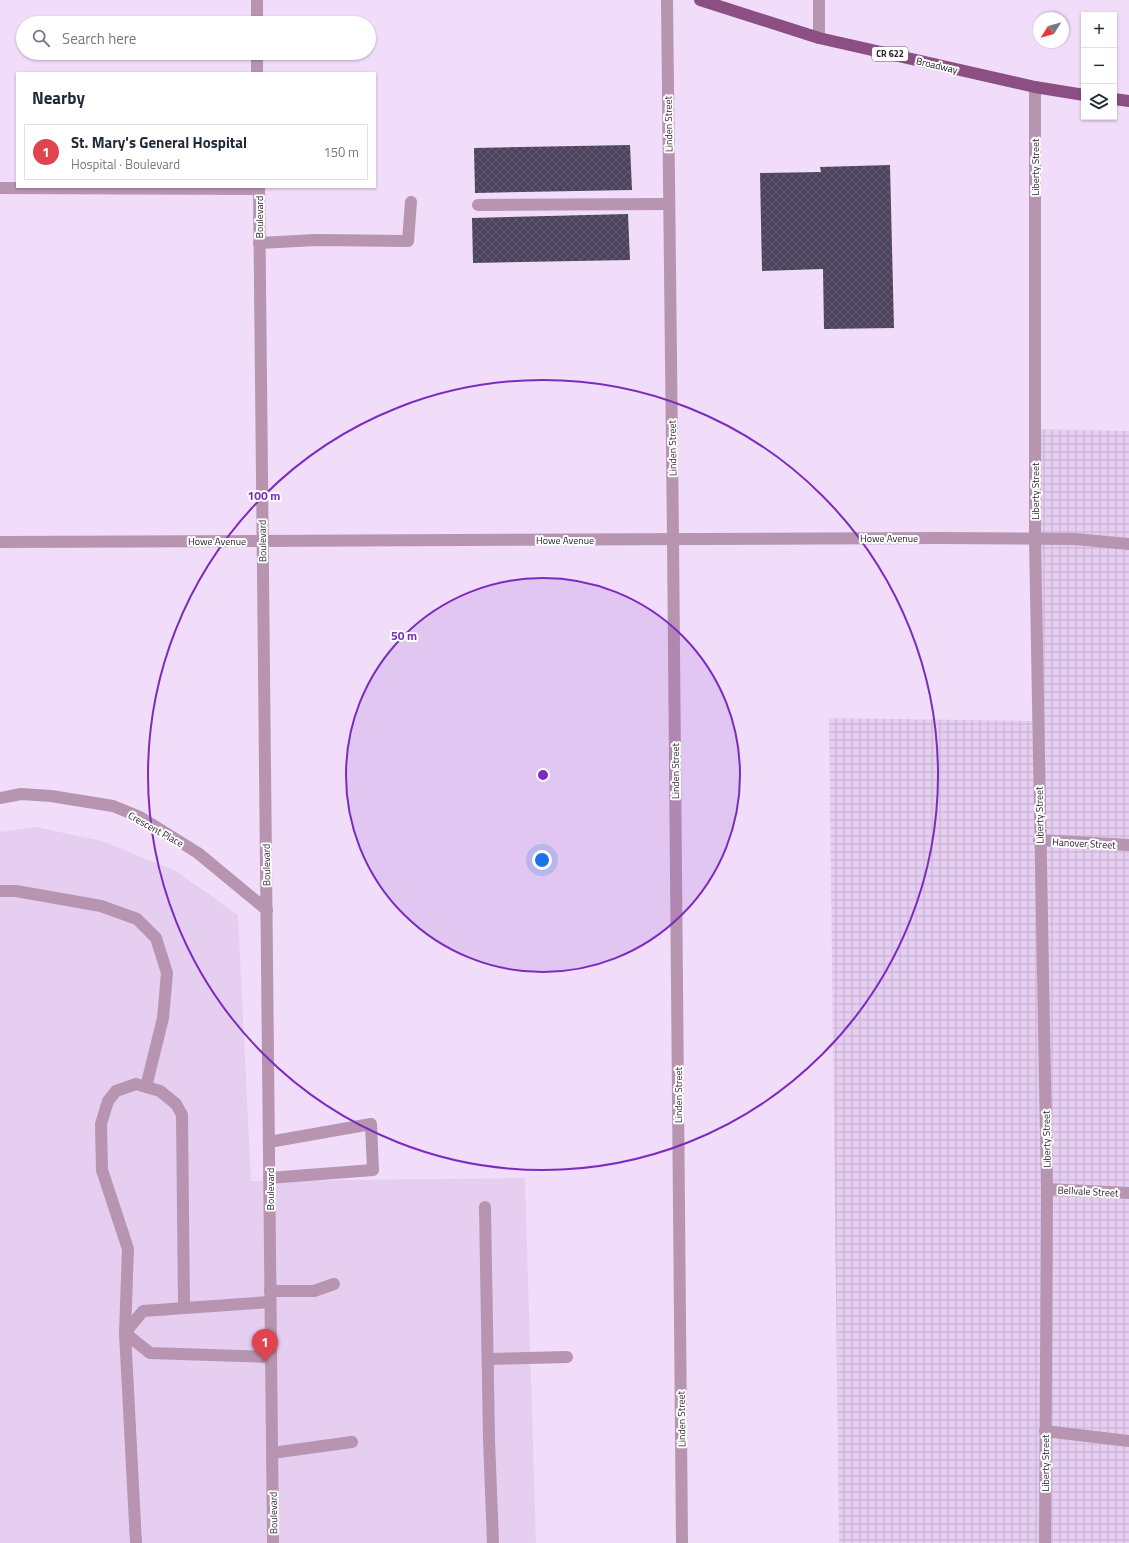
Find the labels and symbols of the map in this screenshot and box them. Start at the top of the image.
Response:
north arrow [1033,12,1069,48]
road number: CR 622 [872,47,908,61]
street label: Broadway [915,53,959,78]
street label: Linden Street [661,95,676,152]
street label: Liberty Street [1028,138,1043,196]
street label: Boulevard [252,196,267,238]
street label: Linden Street [665,419,680,476]
street label: Liberty Street [1028,462,1043,520]
text: 100 m [248,486,280,505]
street label: Boulevard [255,520,270,562]
street label: Howe Avenue [860,531,918,546]
street label: Howe Avenue [536,533,594,548]
street label: Howe Avenue [188,534,246,549]
text: 50 m [391,626,417,645]
street label: Linden Street [668,742,683,799]
centre of rings [536,768,550,782]
street label: Liberty Street [1031,786,1047,844]
street label: Crescent Place [125,808,186,851]
street label: Hanover Street [1052,834,1117,853]
street label: Boulevard [259,844,274,886]
your location [532,850,552,870]
street label: Linden Street [671,1066,686,1123]
street label: Liberty Street [1038,1110,1054,1168]
street label: Boulevard [263,1168,278,1210]
street label: Bellvale Street [1057,1182,1119,1201]
pin: 1 [252,1329,278,1362]
street label: Linden Street [674,1390,689,1447]
street label: Liberty Street [1038,1434,1053,1492]
street label: Boulevard [266,1492,281,1534]

